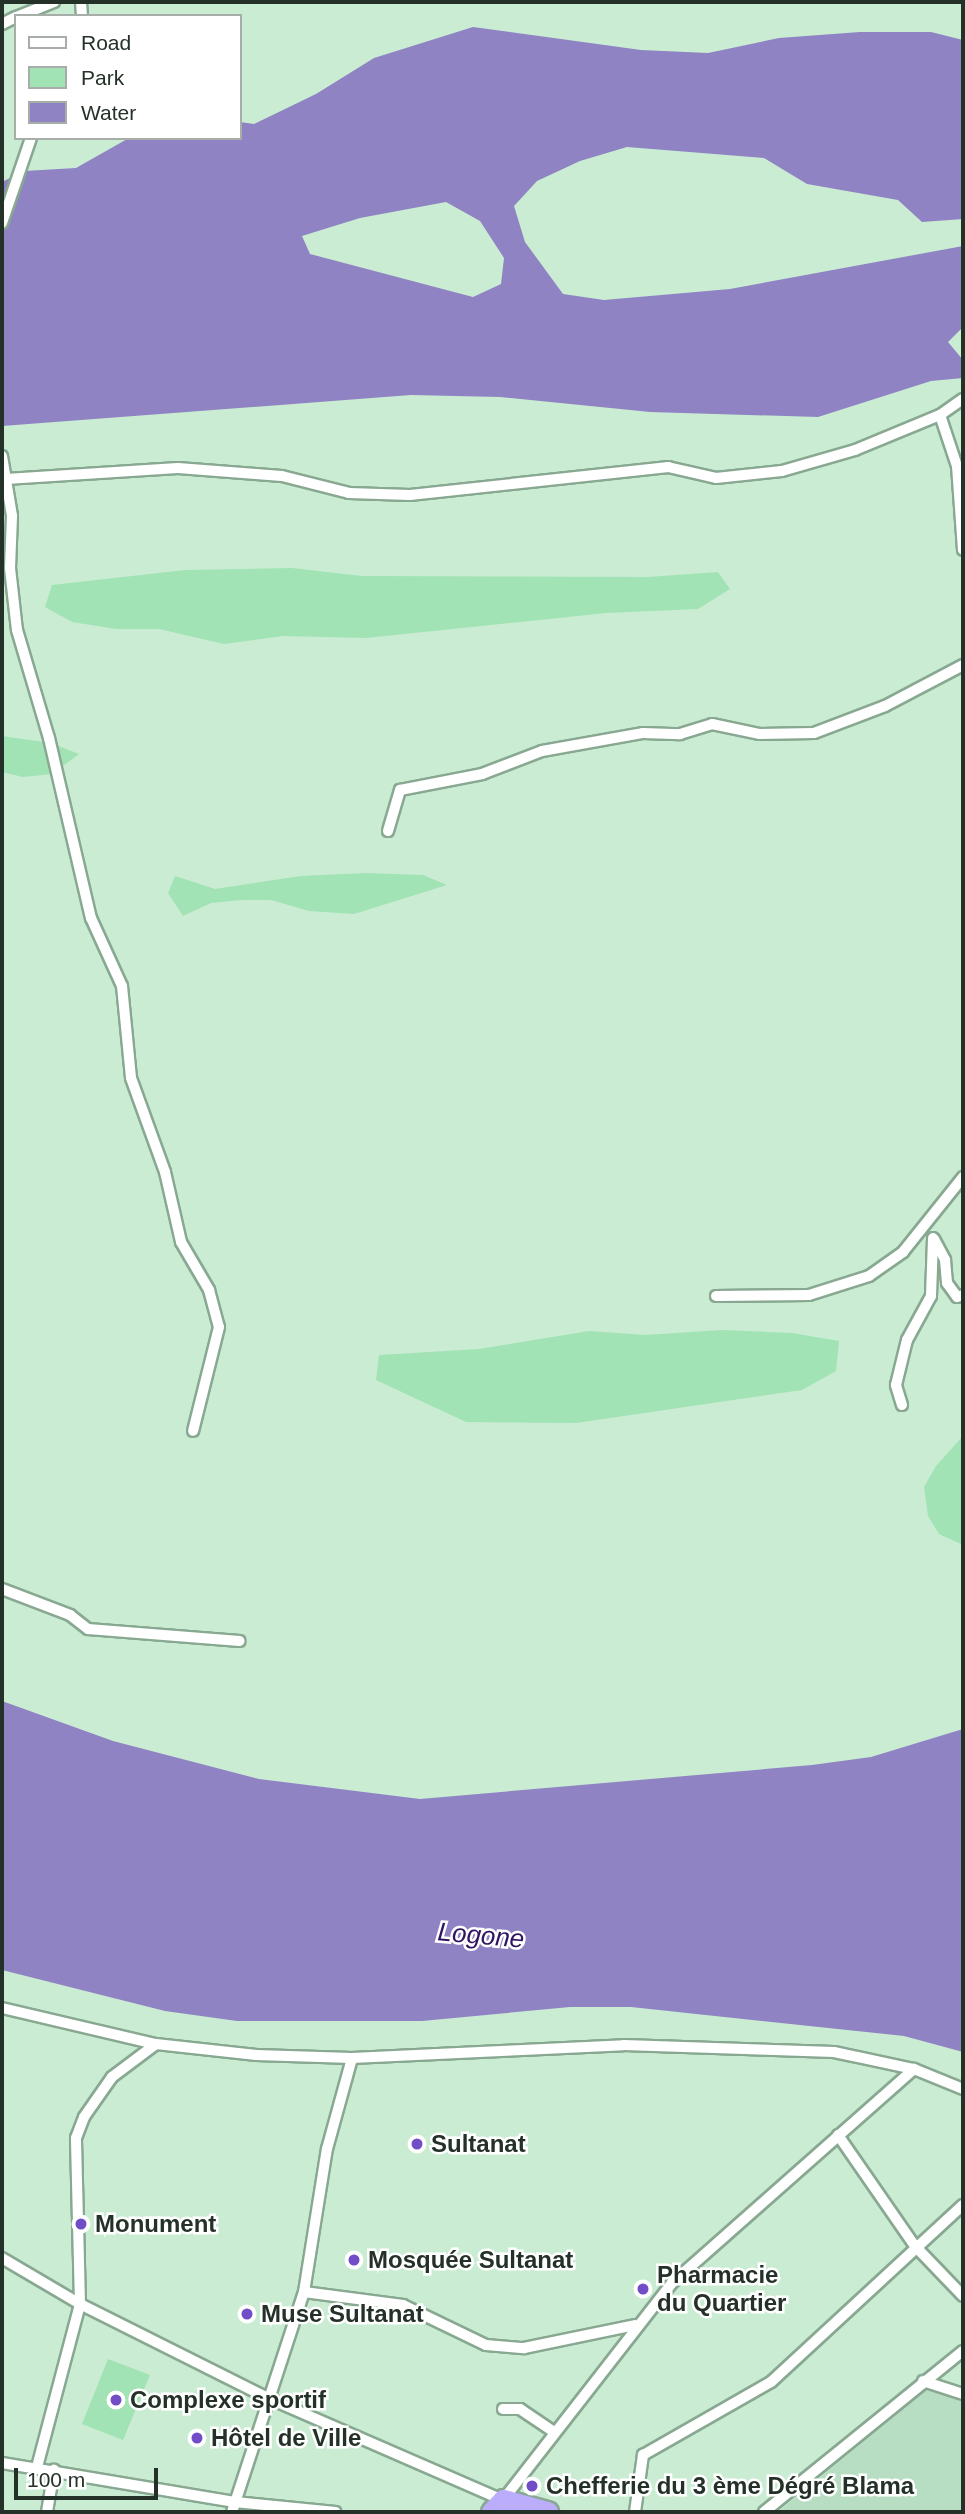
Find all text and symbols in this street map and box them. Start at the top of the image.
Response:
legend [14,14,242,140]
text: Road [81,31,131,54]
text: Park [81,66,124,89]
text: Water [81,101,136,124]
water label: Logone [436,1917,526,1955]
place label: Sultanat [431,2130,526,2158]
marker: Sultanat [409,2136,425,2152]
place label: Monument [95,2210,216,2238]
marker: Monument [73,2216,89,2232]
place label: Mosquée Sultanat [368,2246,573,2274]
marker: Mosquée Sultanat [346,2252,362,2268]
place label: Pharmacie du Quartier [657,2261,786,2317]
marker: Pharmacie du Quartier [635,2281,651,2297]
place label: Muse Sultanat [261,2300,424,2328]
marker: Muse Sultanat [239,2306,255,2322]
place label: Complexe sportif [130,2386,326,2414]
marker: Complexe sportif [108,2392,124,2408]
place label: Hôtel de Ville [211,2424,361,2452]
marker: Hôtel de Ville [189,2430,205,2446]
scale bar [18,2454,161,2498]
text: 100 m [27,2468,85,2491]
place label: Chefferie du 3 ème Dégré Blama [546,2472,914,2500]
marker: Chefferie du 3 ème Dégré Blama [524,2478,540,2494]

